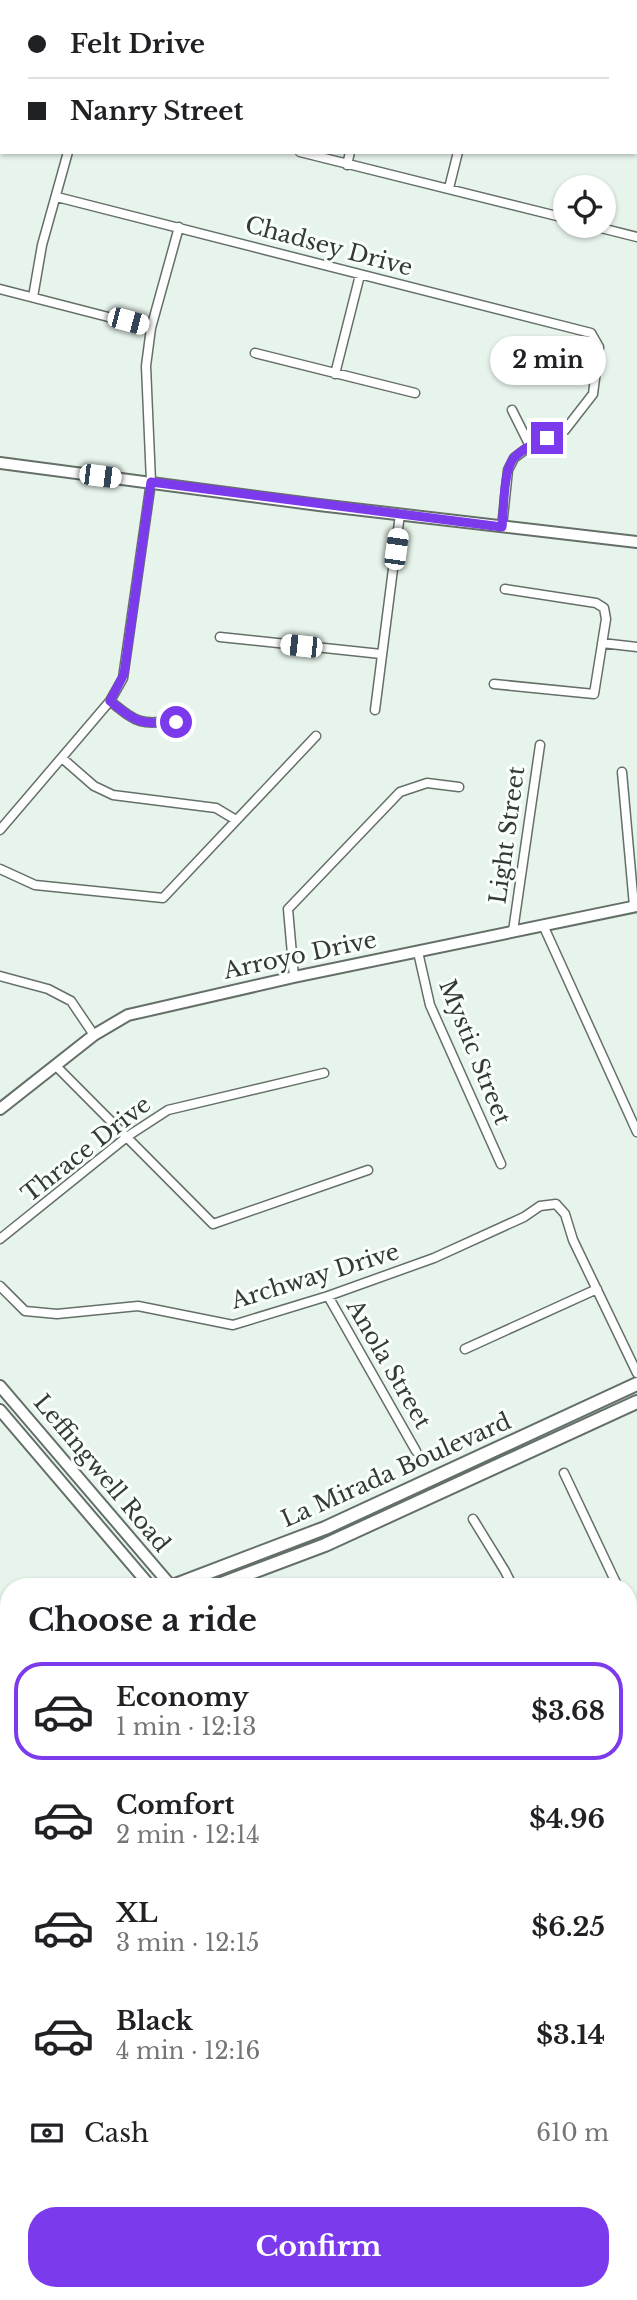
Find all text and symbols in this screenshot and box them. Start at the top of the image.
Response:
text: Felt Drive [70,28,205,60]
text: Nanry Street [70,95,243,127]
map controls [553,175,616,238]
button: locate [553,175,616,238]
street label: Chadsey Drive [242,210,416,282]
car [105,305,152,337]
callout: 2 min [489,336,605,386]
text: 2 min [512,346,584,374]
route end [531,422,563,454]
car [78,463,123,489]
car [383,527,410,571]
car [280,633,323,659]
route start [160,706,192,738]
street label: Light Street [483,764,531,906]
street label: Arroyo Drive [220,925,379,985]
street label: Mystic Street [433,975,517,1129]
street label: Thrace Drive [16,1090,156,1208]
street label: Archway Drive [227,1237,402,1315]
street label: Anola Street [340,1294,437,1434]
street label: Leffingwell Road [28,1389,176,1557]
street label: La Mirada Boulevard [277,1407,515,1533]
text: Choose a ride [28,1600,257,1640]
icon: car [32,1680,95,1743]
text: Economy [116,1681,249,1713]
text: $3.68 [531,1695,605,1727]
text: 1 min · 12:13 [116,1713,256,1741]
icon: car [32,1788,95,1851]
text: Comfort [116,1789,234,1821]
text: $4.96 [529,1803,605,1835]
text: 2 min · 12:14 [116,1821,260,1849]
icon: car [32,1896,95,1959]
text: XL [116,1897,158,1929]
text: $6.25 [532,1911,605,1943]
text: 3 min · 12:15 [116,1929,259,1957]
icon: car [32,2004,95,2067]
text: Black [116,2005,193,2037]
text: $3.14 [536,2019,605,2051]
text: 4 min · 12:16 [116,2037,260,2065]
icon: cash [28,2114,66,2152]
text: Cash [84,2117,149,2149]
text: 610 m [536,2119,609,2147]
button: Confirm [28,2207,609,2287]

